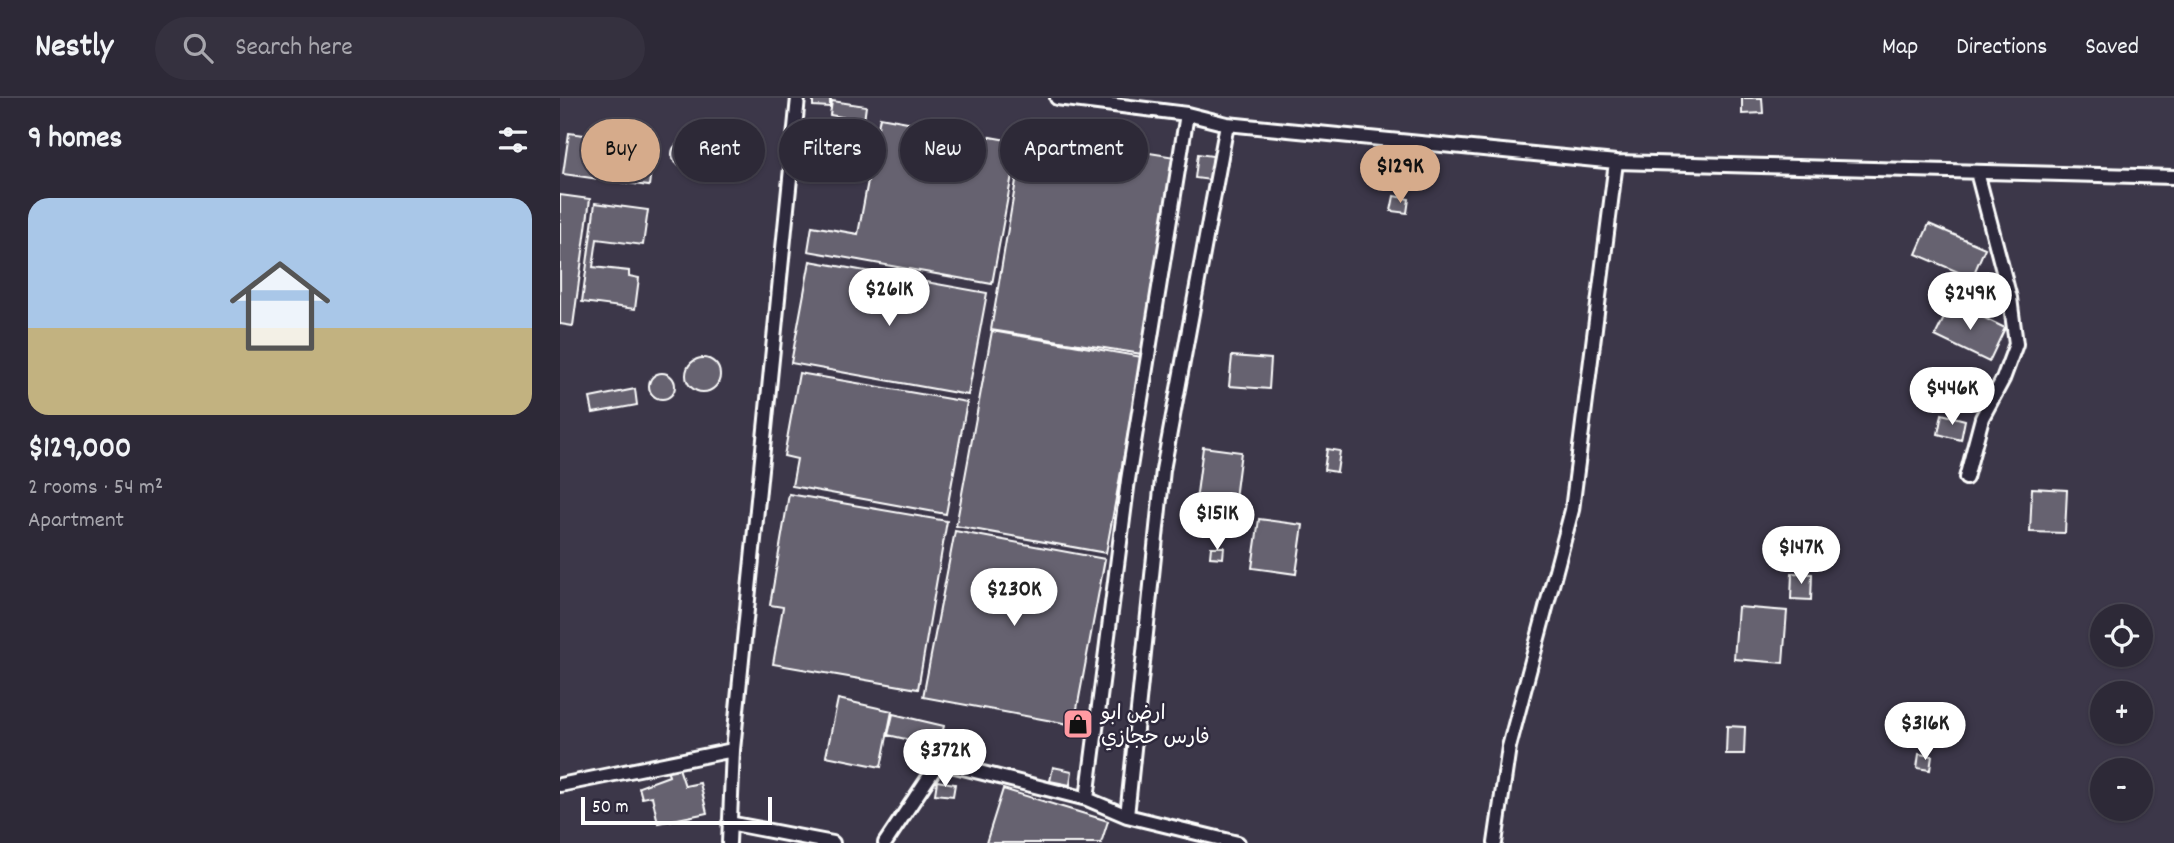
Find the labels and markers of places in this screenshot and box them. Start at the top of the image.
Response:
pin: $129K [1351,146,1449,205]
pin: $261K [840,268,938,328]
pin: $249K [1921,272,2019,332]
pin: $446K [1903,368,2001,427]
pin: $151K [1168,492,1266,552]
pin: $147K [1752,526,1850,586]
pin: $230K [965,568,1063,628]
place label: ارض ابو فارس حجازي [1099,700,1210,754]
pin: $316K [1876,702,1974,762]
shop icon: ارض ابو فارس حجازي [1061,707,1095,741]
pin: $372K [896,730,994,789]

